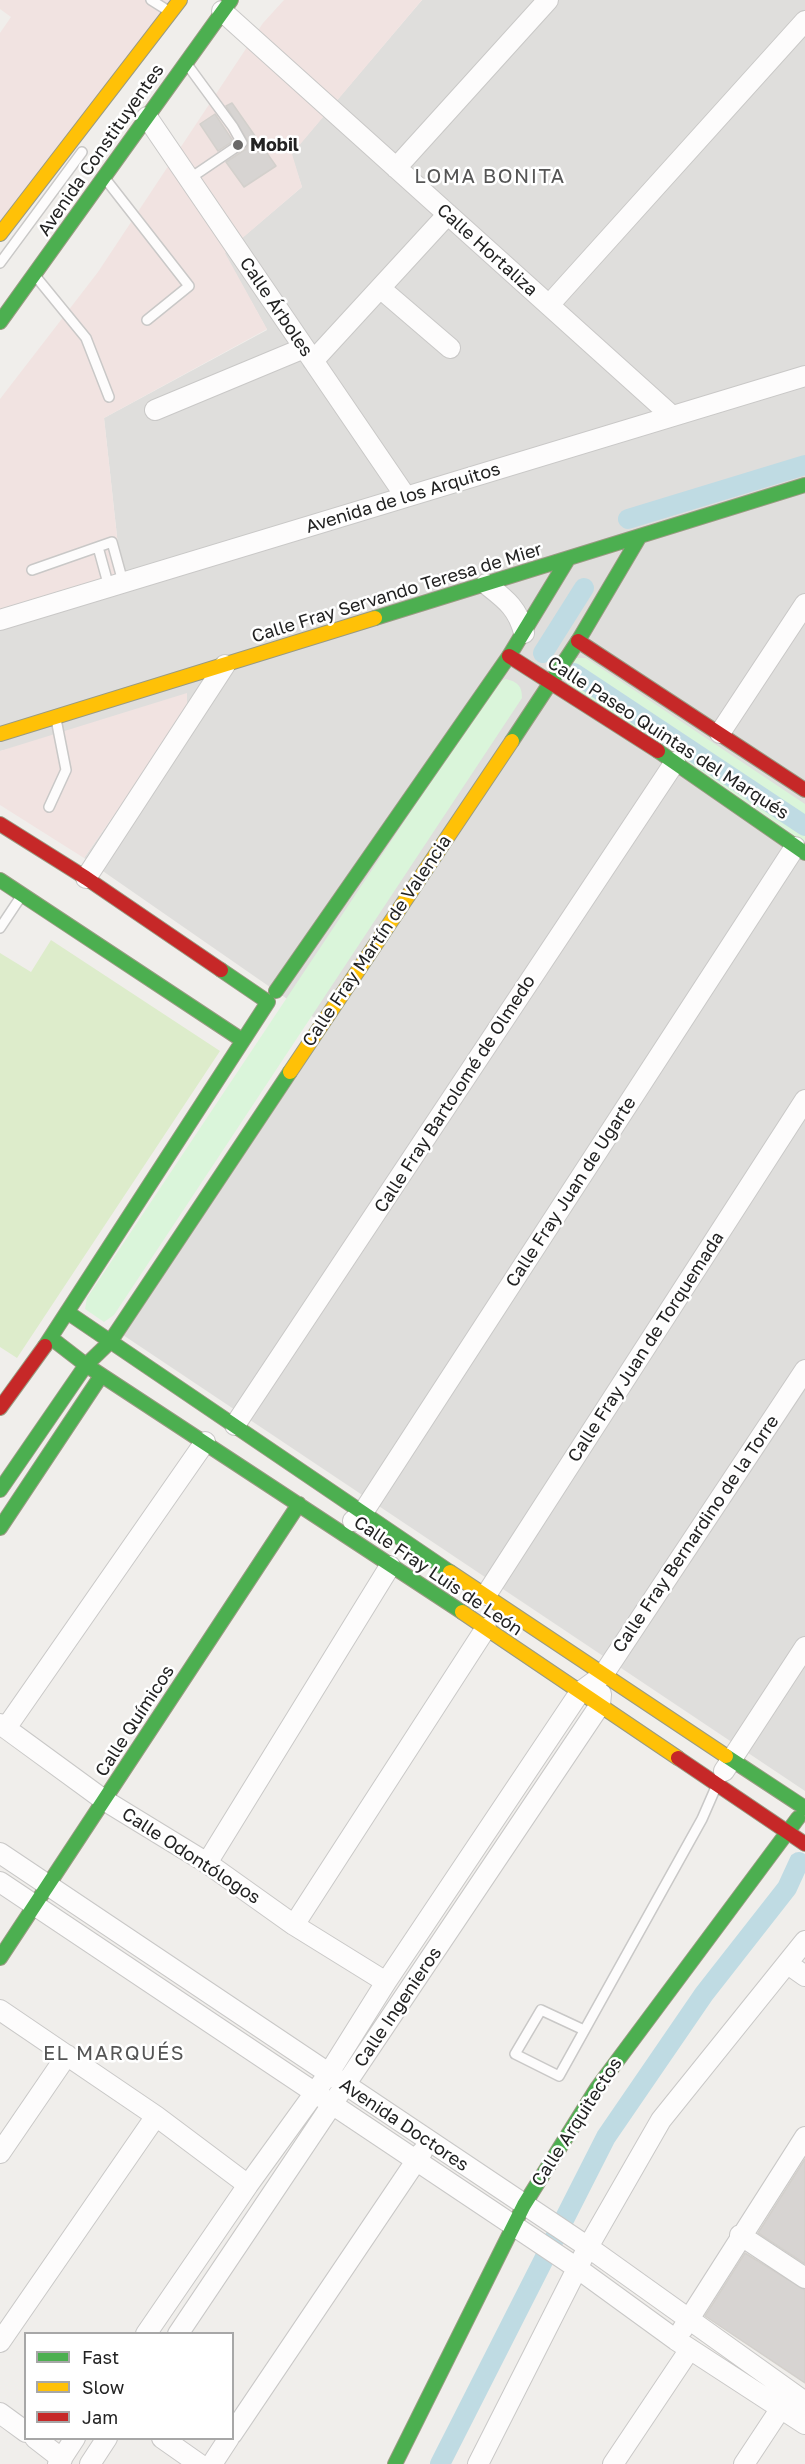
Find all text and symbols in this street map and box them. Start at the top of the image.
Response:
street label: Avenida Constituyentes [33,60,169,240]
place label: Mobil [250,134,299,156]
marker: Mobil [231,138,245,152]
district label: LOMA BONITA [414,165,566,189]
street label: Calle Hortaliza [432,199,542,301]
street label: Calle Árboles [235,253,317,361]
street label: Avenida de los Arquitos [303,458,503,538]
street label: Calle Fray Servando Teresa de Mier [249,538,545,648]
street label: Calle Paseo Quintas del Marqués [543,652,793,824]
street label: Calle Fray Martín de Valencia [298,831,456,1051]
street label: Calle Fray Bartolomé de Olmedo [370,971,540,1217]
street label: Calle Fray Juan de Ugarte [501,1093,641,1291]
street label: Calle Fray Juan de Torquemada [563,1228,729,1466]
street label: Calle Fray Bernardino de la Torre [608,1411,784,1657]
street label: Calle Fray Luis de León [350,1511,526,1641]
street label: Calle Químicos [91,1661,179,1781]
street label: Calle Odontólogos [118,1803,264,1909]
street label: Calle Ingenieros [350,1943,446,2071]
district label: EL MARQUÉS [43,2042,185,2066]
street label: Calle Arquitectos [527,2053,627,2191]
street label: Avenida Doctores [335,2074,473,2176]
legend [24,2332,234,2440]
text: Fast [82,2346,119,2368]
text: Slow [82,2376,124,2398]
text: Jam [82,2406,118,2428]

